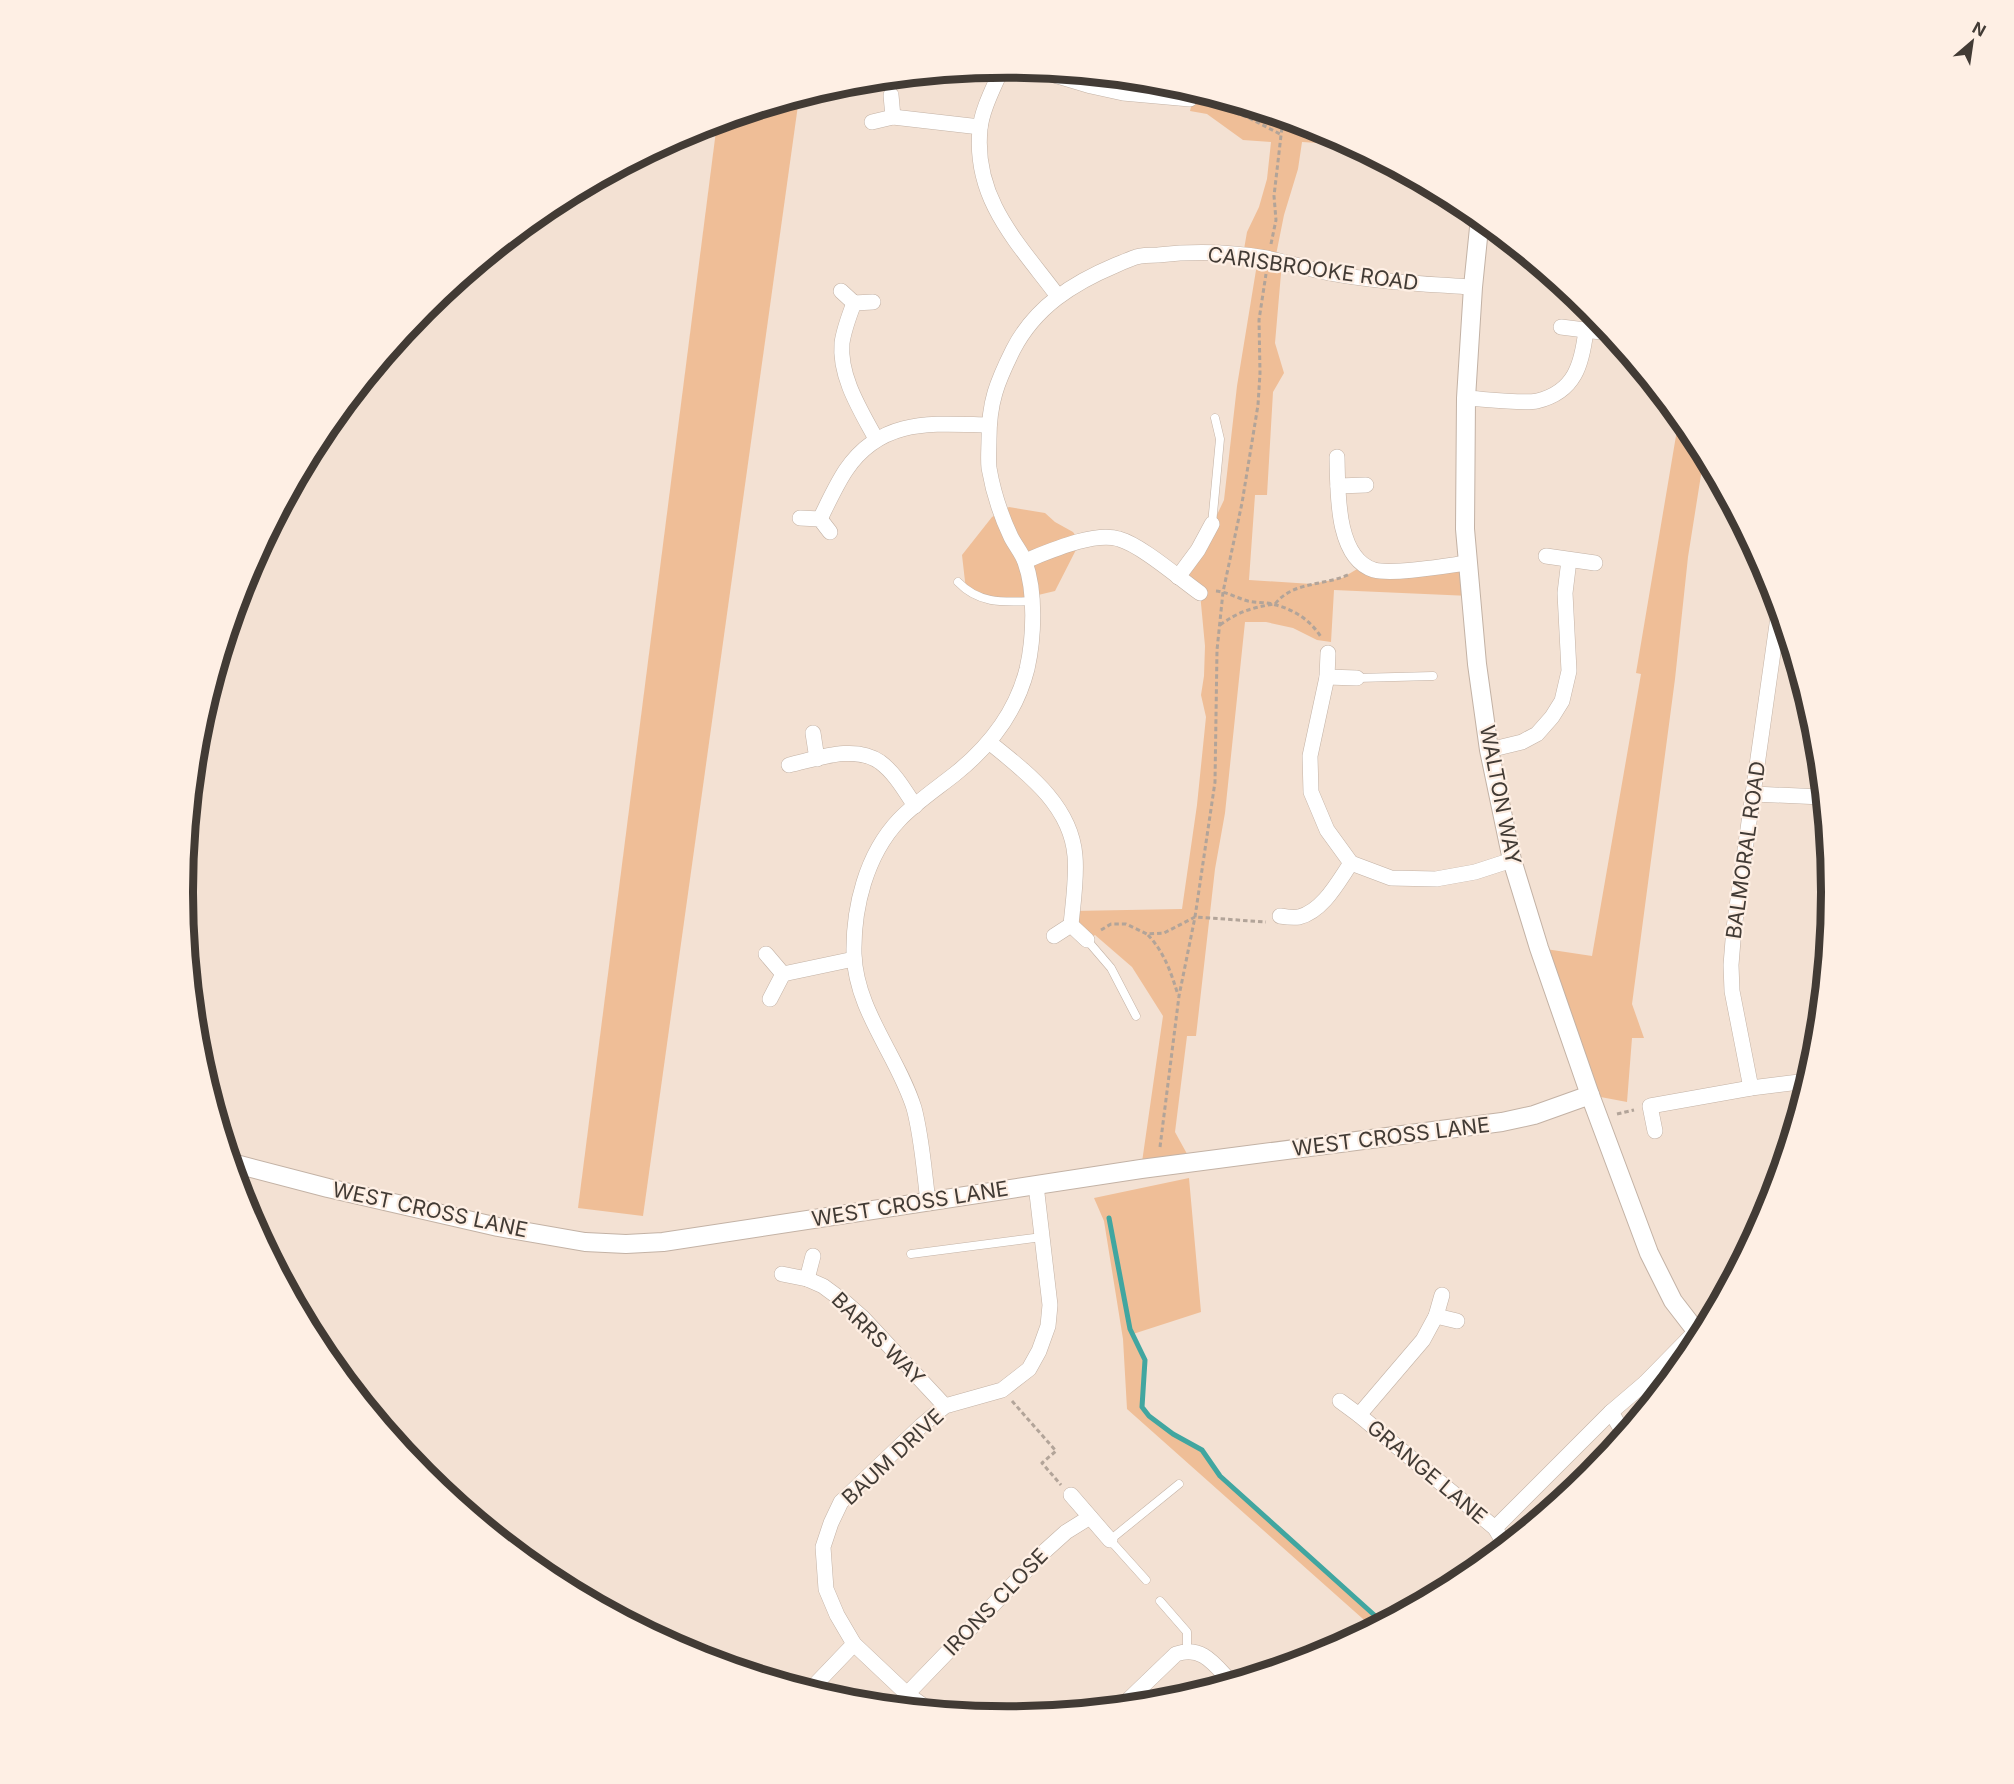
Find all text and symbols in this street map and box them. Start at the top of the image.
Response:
north arrow [1942,12,2002,72]
text: N [1969,17,1989,41]
street label: CARISBROOKE ROAD [1206,241,1420,296]
street label: WALTON WAY [1475,723,1526,867]
street label: BALMORAL ROAD [1721,759,1770,941]
street label: WEST CROSS LANE [1291,1112,1491,1161]
street label: WEST CROSS LANE [810,1176,1010,1231]
street label: WEST CROSS LANE [330,1177,530,1242]
street label: BARRS WAY [827,1287,930,1390]
street label: BAUM DRIVE [837,1403,949,1510]
street label: GRANGE LANE [1362,1414,1492,1529]
street label: IRONS CLOSE [938,1543,1053,1660]

